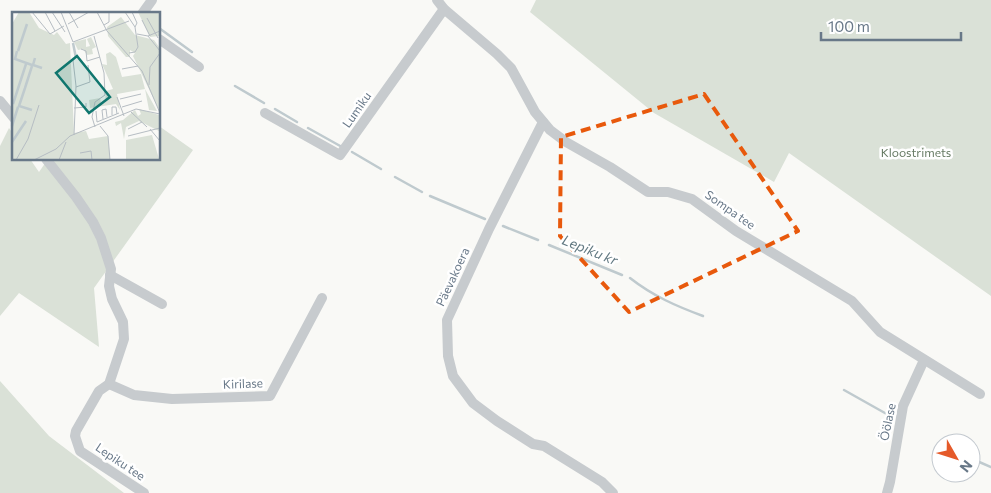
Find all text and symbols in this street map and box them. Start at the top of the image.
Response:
scale bar [821,10,961,42]
inset map [12,12,160,160]
text: 100 m [828,17,870,35]
street label: Lumiku [339,89,373,130]
park label: Kloostrimets [881,145,951,159]
street label: Sompa tee [703,187,758,232]
water label: Lepiku kr [560,231,621,269]
street label: Päevakoera [432,245,472,308]
street label: Kirilase [223,375,263,391]
street label: Öölase [876,402,898,442]
north arrow [931,433,981,483]
street label: Lepiku tee [93,440,148,483]
text: N [957,457,976,476]

